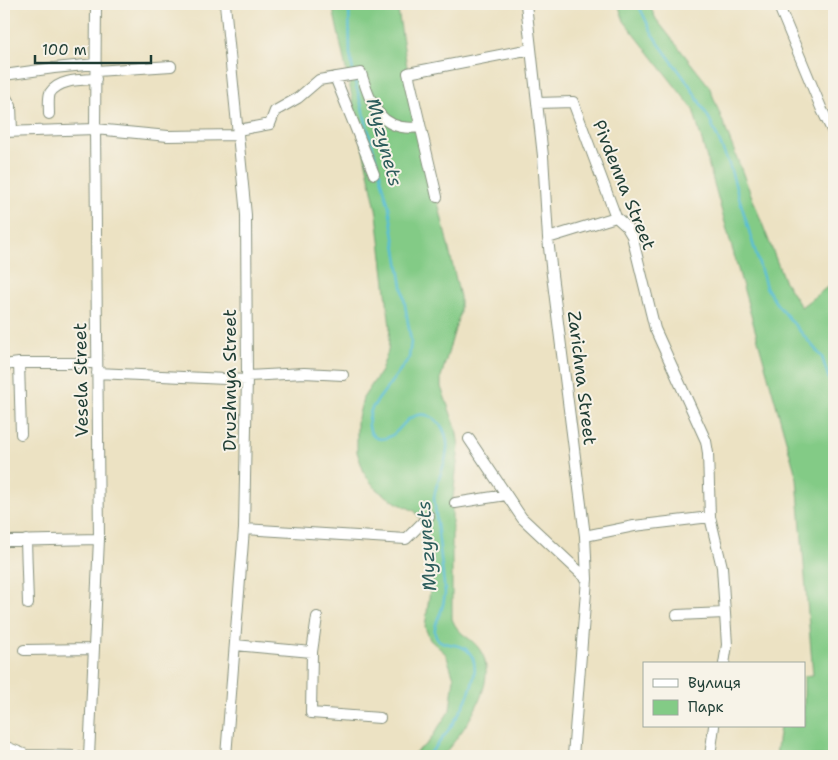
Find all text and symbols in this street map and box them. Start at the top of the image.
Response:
scale bar [35,32,151,64]
text: 100 m [42,40,87,60]
water label: Myzynets [361,95,408,189]
street label: Pivdenna Street [587,116,661,254]
street label: Druzhnya Street [218,309,242,451]
street label: Zarichna Street [562,309,602,447]
street label: Vesela Street [68,322,94,438]
water label: Myzynets [411,500,442,592]
legend [643,662,806,728]
text: Вулиця [688,673,741,693]
text: Парк [688,697,724,717]

